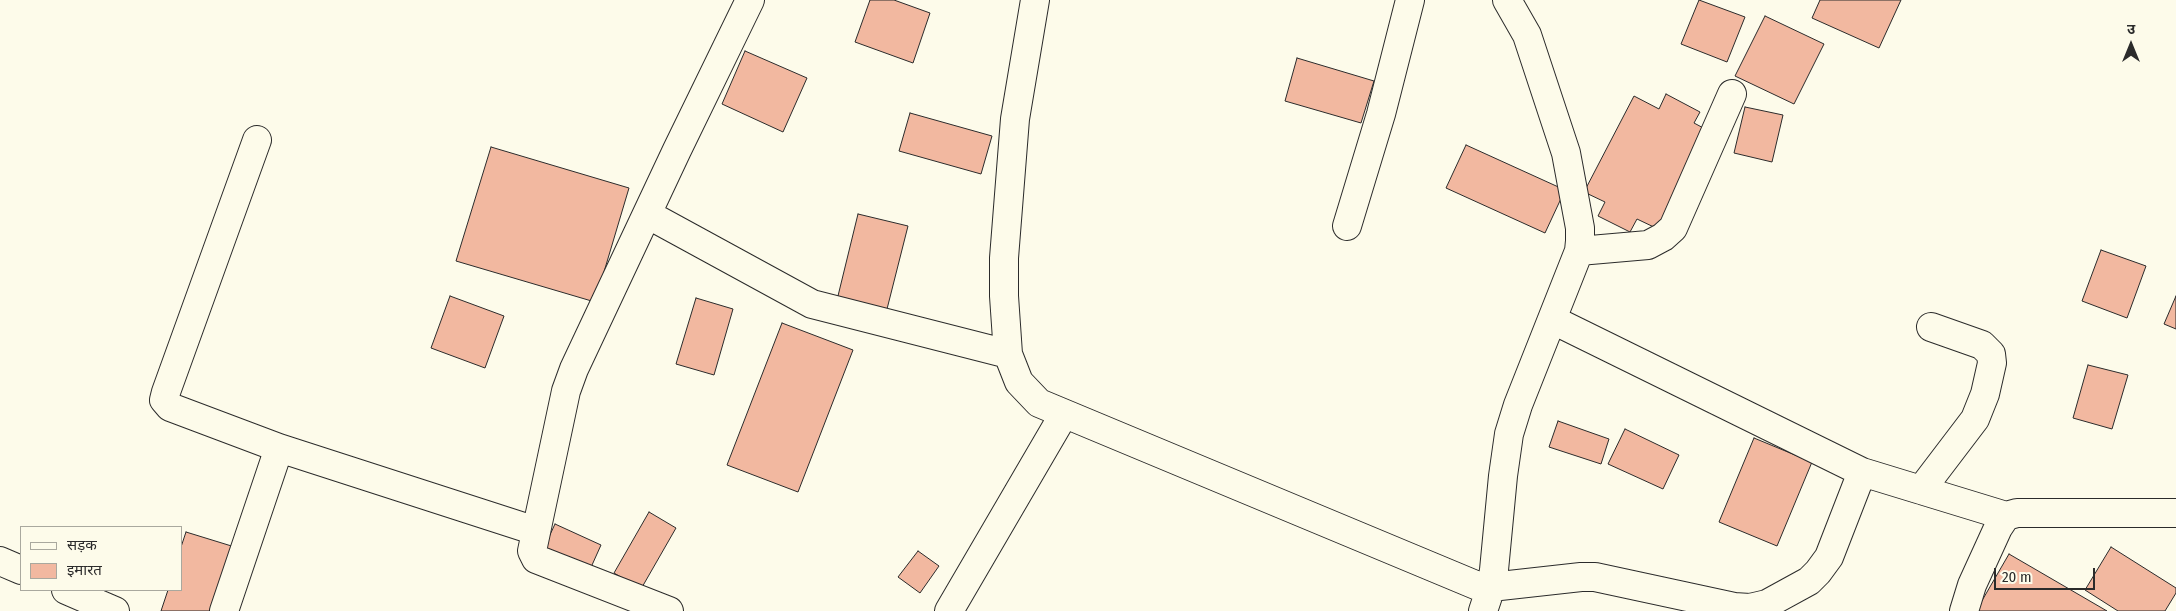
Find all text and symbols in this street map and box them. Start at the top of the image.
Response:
north arrow [2106,20,2156,70]
text: उ [2127,21,2135,38]
legend [20,526,182,591]
text: सड़क [67,536,97,554]
scale bar [1996,558,2097,590]
text: इमारत [67,561,102,579]
text: 20 m [2002,568,2032,586]

